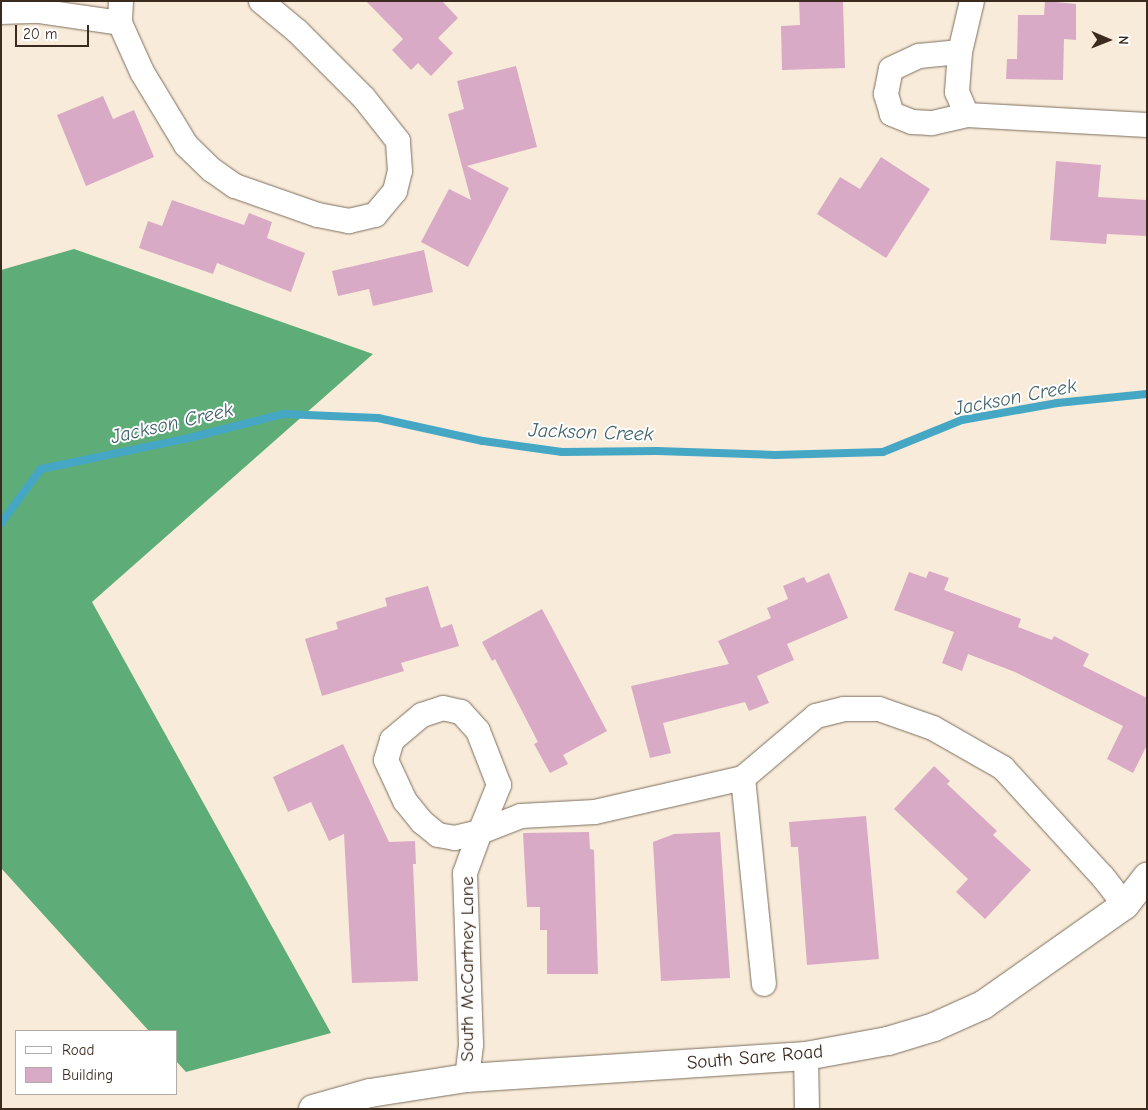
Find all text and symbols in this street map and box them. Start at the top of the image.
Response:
scale bar [18,15,91,47]
north arrow [1083,15,1133,65]
text: 20 m [23,25,57,43]
text: N [1115,36,1132,45]
water label: Jackson Creek [951,373,1079,421]
water label: Jackson Creek [108,397,236,449]
water label: Jackson Creek [528,418,654,446]
street label: South McCartney Lane [457,876,479,1062]
legend [15,1030,178,1095]
text: Road [62,1041,94,1059]
street label: South Sare Road [686,1041,824,1075]
text: Building [62,1066,113,1084]

